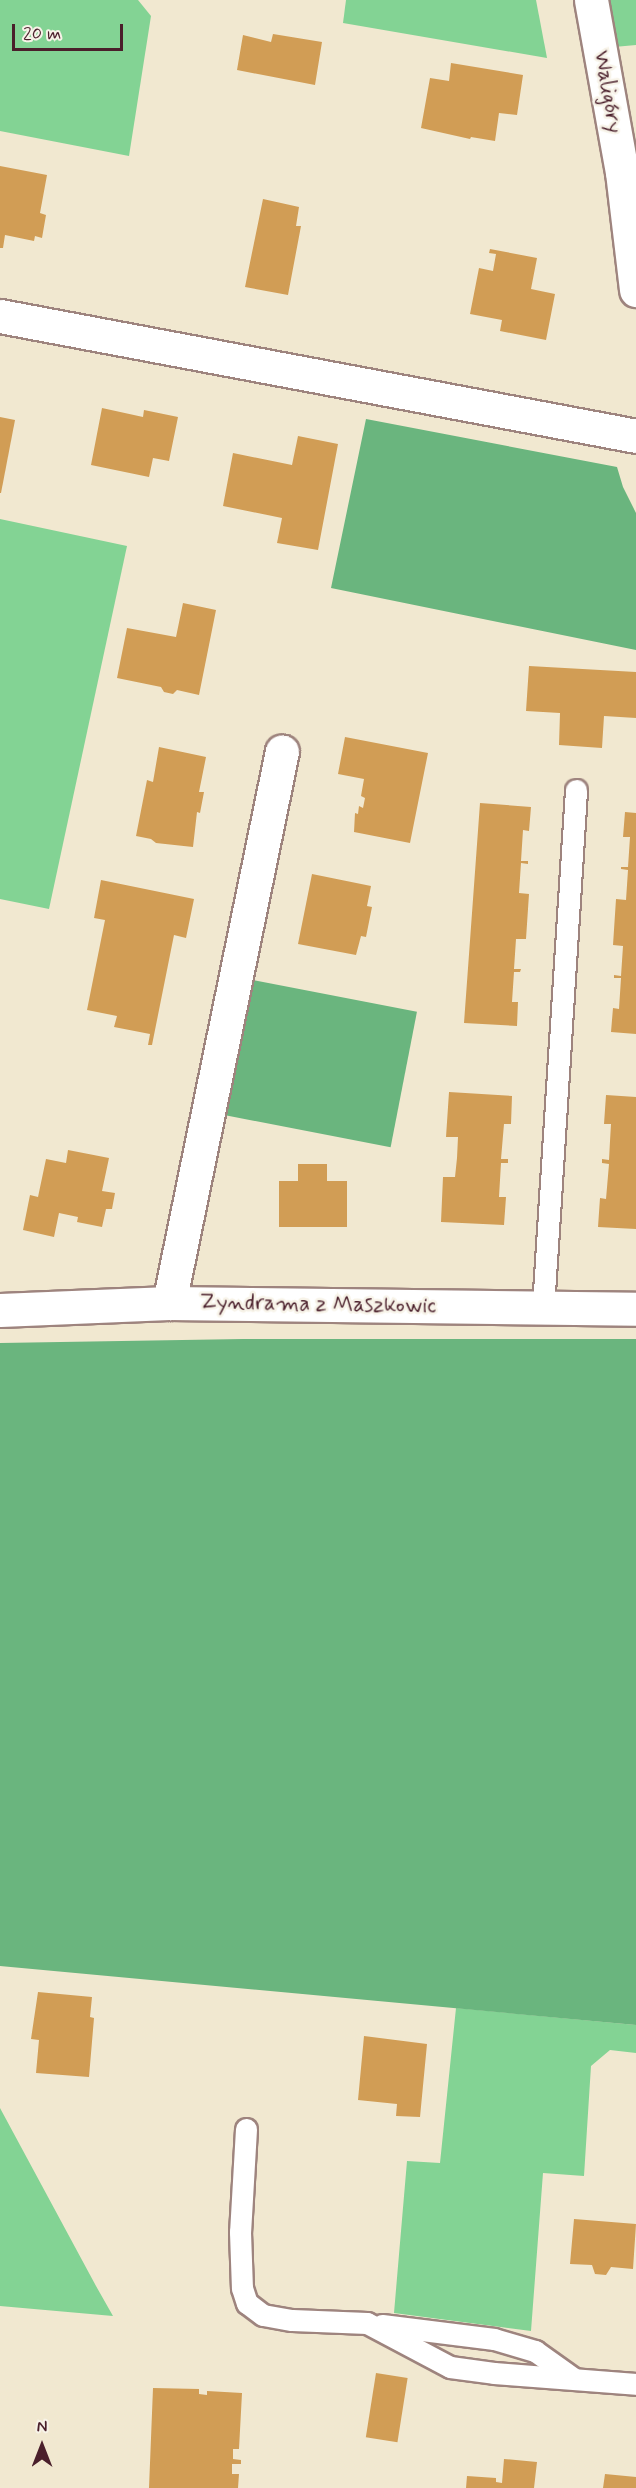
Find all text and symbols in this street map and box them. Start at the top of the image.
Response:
scale bar [15,12,126,50]
text: 20 m [23,22,61,46]
street label: Waligóry [587,49,627,135]
street label: Zyndrama z Maszkowic [202,1290,434,1320]
north arrow [12,2416,72,2476]
text: N [37,2417,47,2438]

